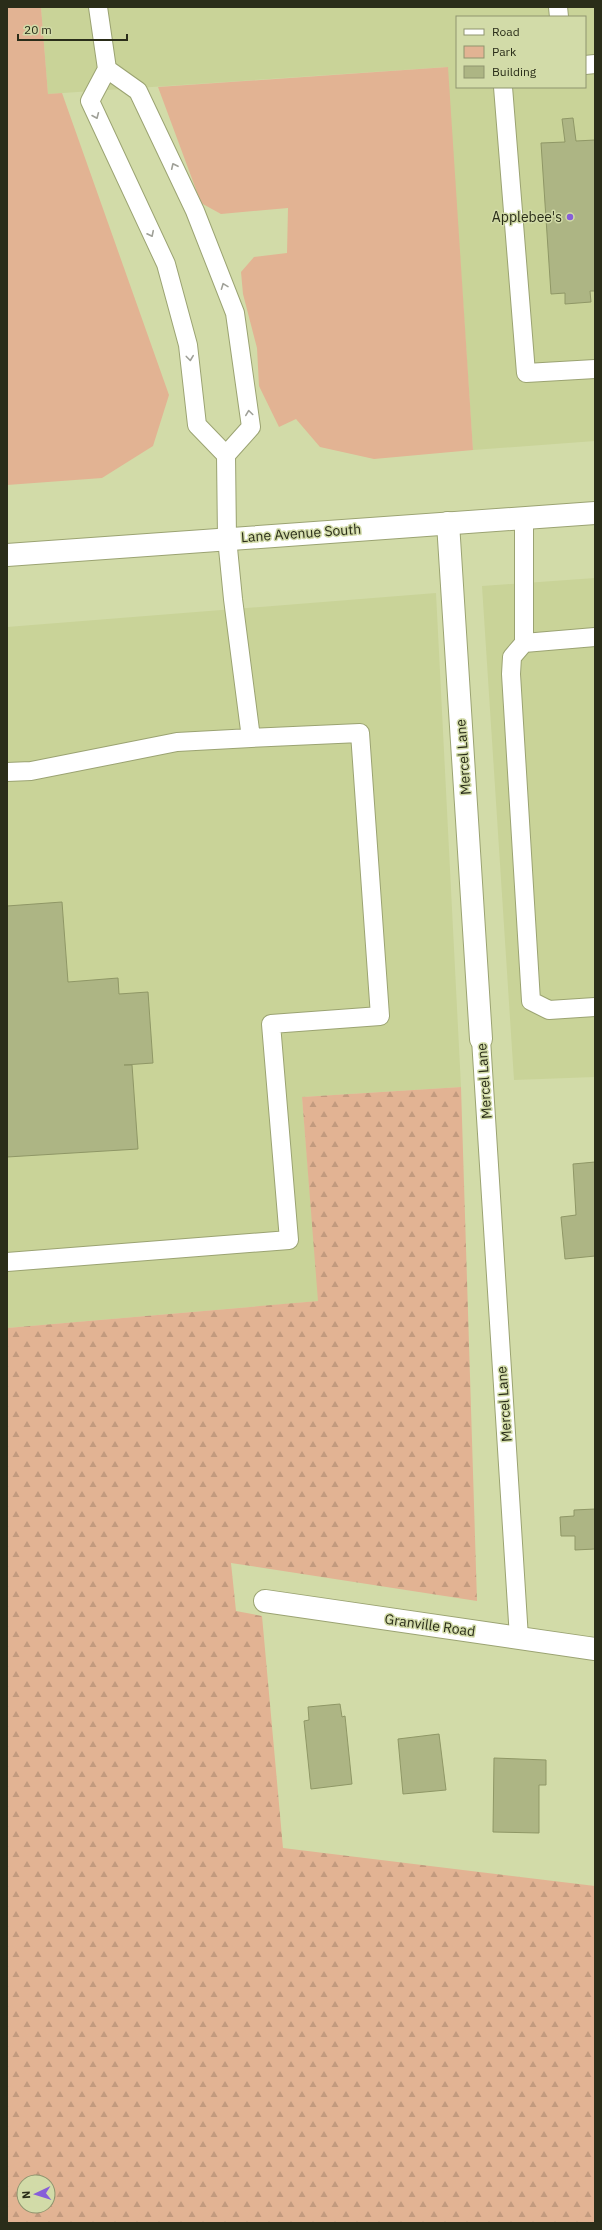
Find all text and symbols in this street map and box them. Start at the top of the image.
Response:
scale bar [18,16,127,42]
legend [456,16,586,88]
text: 20 m [24,22,52,37]
text: Road [492,24,520,39]
text: Park [492,44,517,59]
text: Building [492,64,537,79]
one-way arrow [92,113,100,120]
one-way arrow [171,163,179,170]
place label: Applebee's [492,208,562,226]
marker: Applebee's [565,212,575,222]
one-way arrow [146,230,154,237]
one-way arrow [221,282,229,289]
one-way arrow [185,355,194,361]
one-way arrow [245,410,254,416]
street label: Lane Avenue South [240,520,362,546]
street label: Mercel Lane [451,718,475,796]
street label: Mercel Lane [472,1042,496,1120]
street label: Mercel Lane [492,1365,516,1443]
street label: Granville Road [384,1610,476,1640]
north arrow [16,2174,56,2214]
text: N [19,2190,33,2199]

